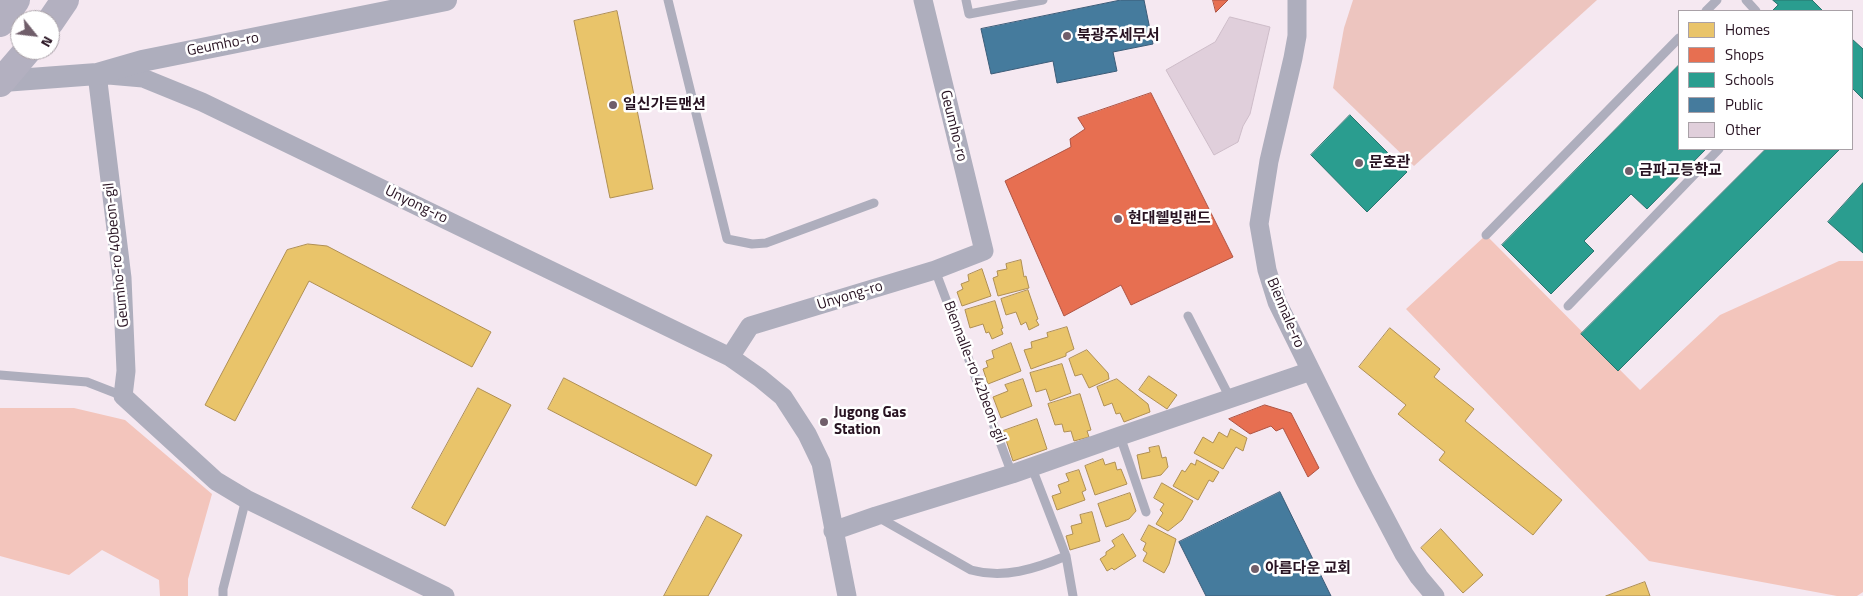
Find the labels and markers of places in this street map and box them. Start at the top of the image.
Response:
place label: 북광주세무서 [1077,27,1160,45]
marker: 북광주세무서 [1061,30,1073,42]
place label: 일신가든맨션 [623,96,706,114]
marker: 일신가든맨션 [607,99,619,111]
place label: 문호관 [1369,154,1410,172]
marker: 문호관 [1353,157,1365,169]
place label: 금파고등학교 [1639,162,1722,180]
marker: 금파고등학교 [1623,165,1635,177]
place label: 현대웰빙랜드 [1128,210,1211,228]
marker: 현대웰빙랜드 [1112,213,1124,225]
place label: Jugong Gas Station [834,404,906,439]
marker: Jugong Gas Station [818,416,830,428]
place label: 아름다운 교회 [1265,560,1351,578]
marker: 아름다운 교회 [1249,563,1261,575]

